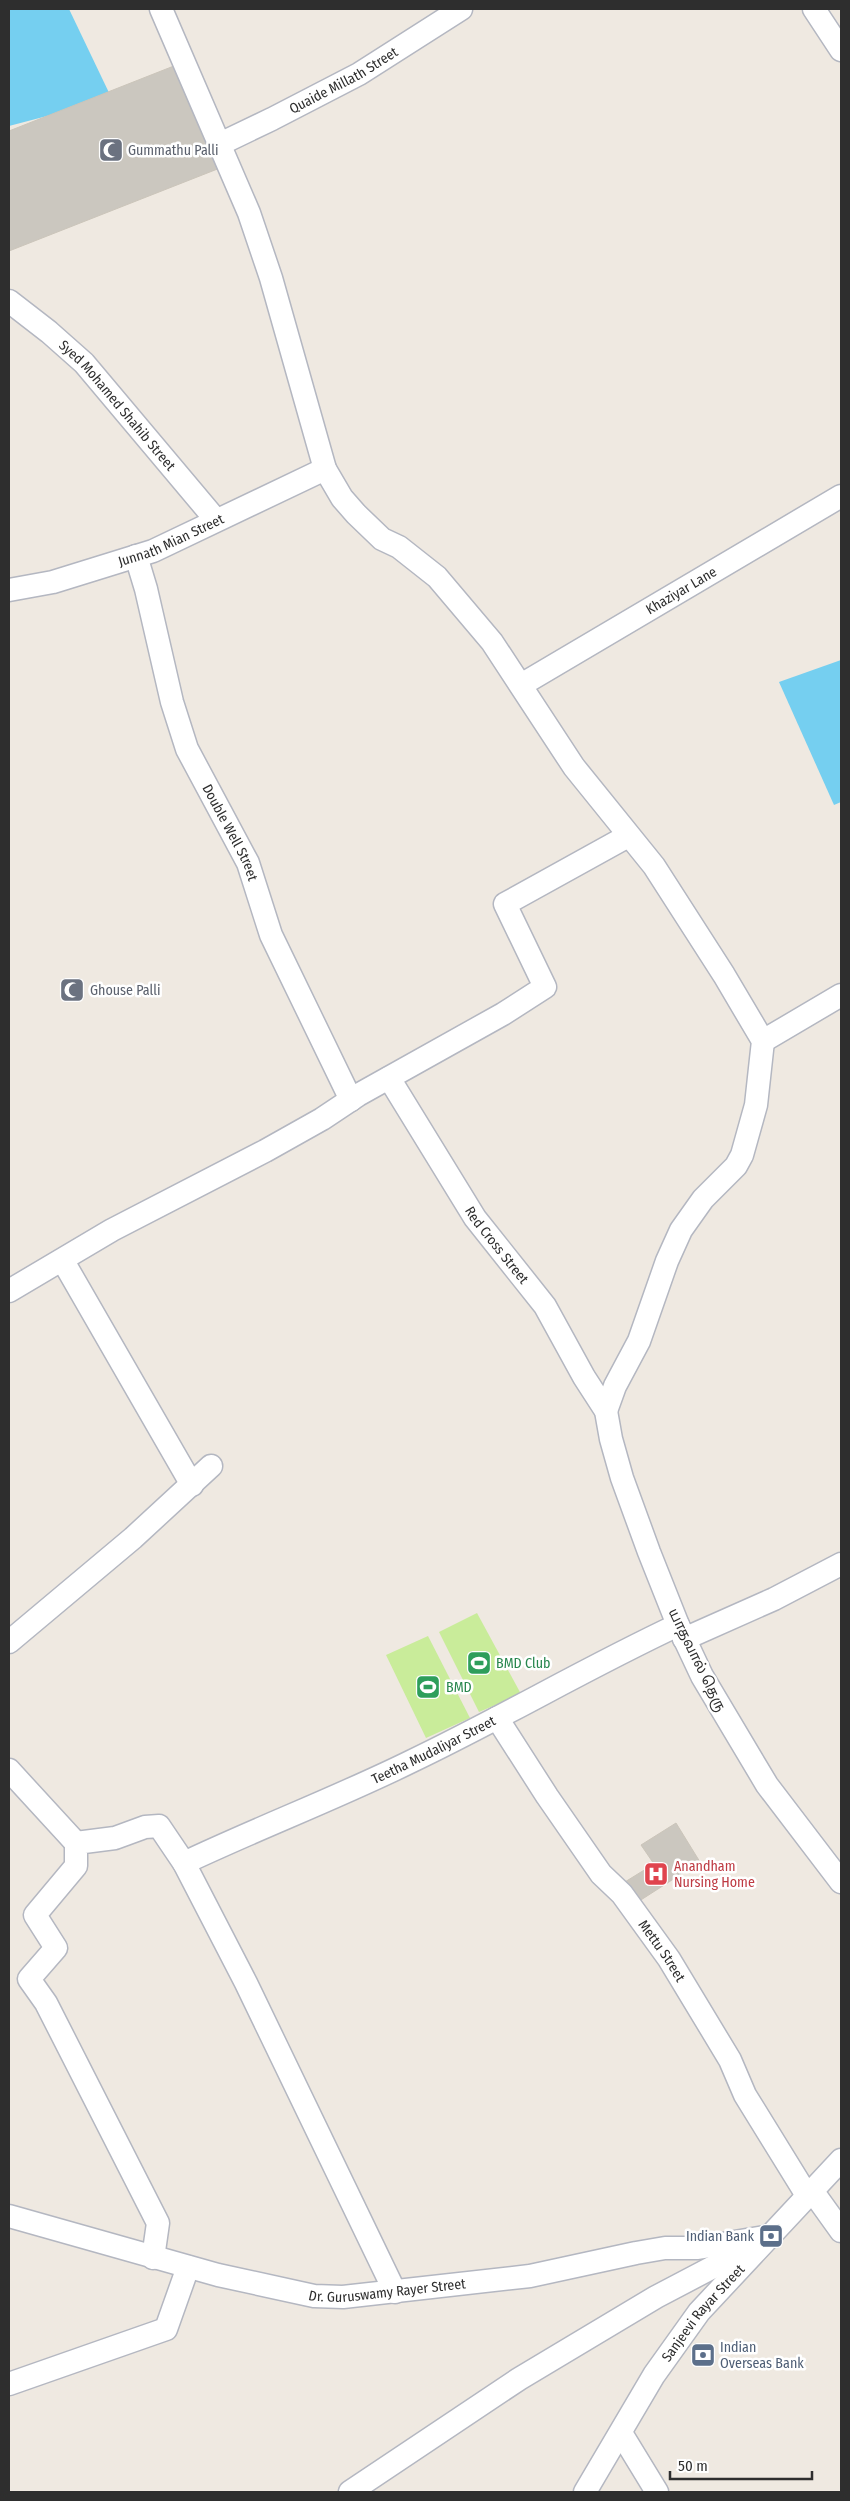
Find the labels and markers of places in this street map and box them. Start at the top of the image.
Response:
mosque icon: Gummathu Palli [98,137,124,163]
place label: Gummathu Palli [128,142,219,159]
mosque icon: Ghouse Palli [59,977,85,1003]
place label: Ghouse Palli [90,982,161,999]
sports icon: BMD Club [466,1650,492,1676]
place label: BMD Club [496,1655,550,1672]
sports icon: BMD [415,1674,441,1700]
place label: BMD [446,1679,472,1696]
place label: Anandham Nursing Home [674,1858,755,1891]
hospital icon: Anandham Nursing Home [643,1861,669,1887]
bank icon: Indian Bank [758,2223,784,2249]
place label: Indian Bank [686,2228,754,2245]
place label: Indian Overseas Bank [720,2339,804,2372]
bank icon: Indian Overseas Bank [690,2342,716,2368]

